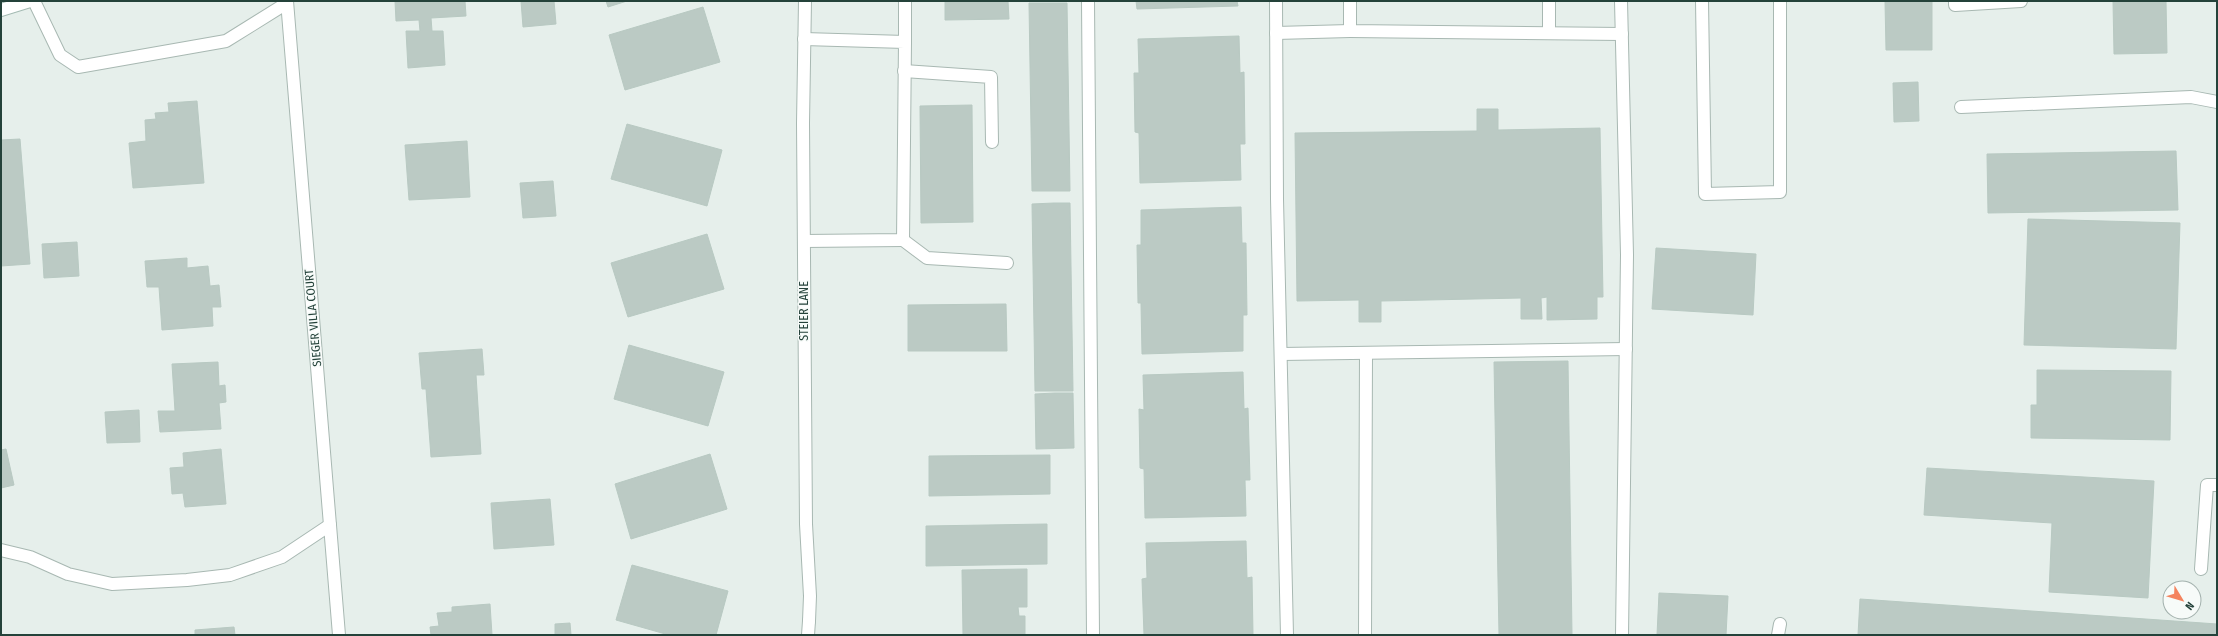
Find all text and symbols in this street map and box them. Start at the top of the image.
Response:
street label: SIEGER VILLA COURT [302,268,324,367]
street label: STEIER LANE [797,281,811,341]
north arrow [2162,580,2202,620]
text: N [2182,599,2197,612]

